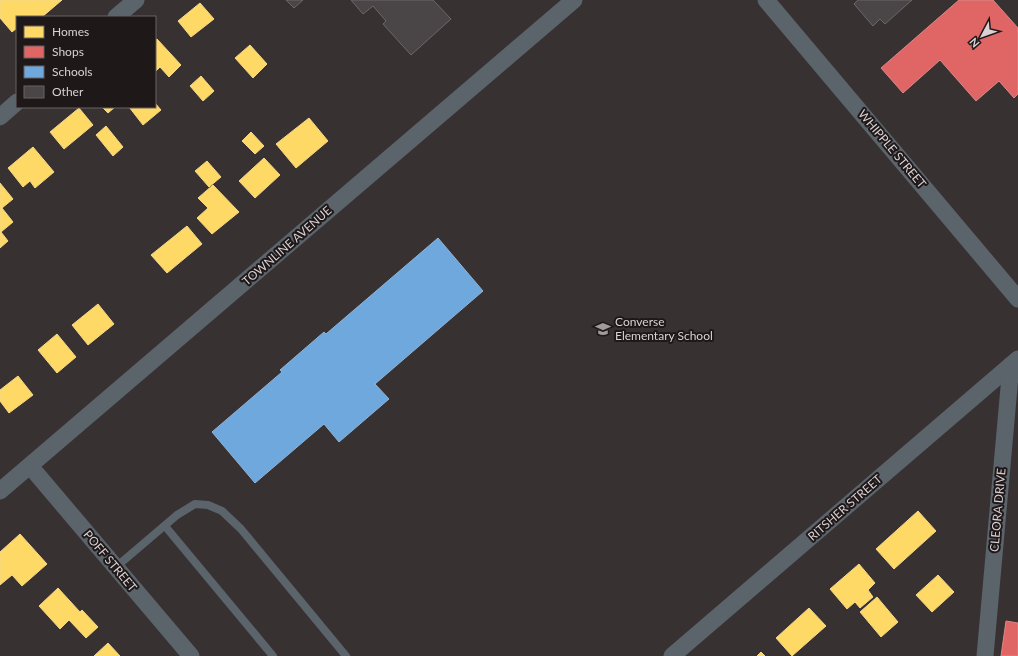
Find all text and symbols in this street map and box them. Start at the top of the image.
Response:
legend [16,16,156,108]
north arrow [962,16,1002,56]
text: Homes [52,24,89,39]
text: N [966,35,982,50]
text: Shops [52,44,84,59]
text: Schools [52,64,93,79]
text: Other [52,84,84,99]
street label: WHIPPLE STREET [855,106,929,191]
street label: TOWNLINE AVENUE [239,203,334,289]
place label: Converse Elementary School [615,314,713,343]
school or university icon: Converse Elementary School [594,320,612,338]
street label: CLEORA DRIVE [986,467,1009,552]
street label: RITSHER STREET [805,471,885,544]
street label: POFF STREET [80,527,140,594]

